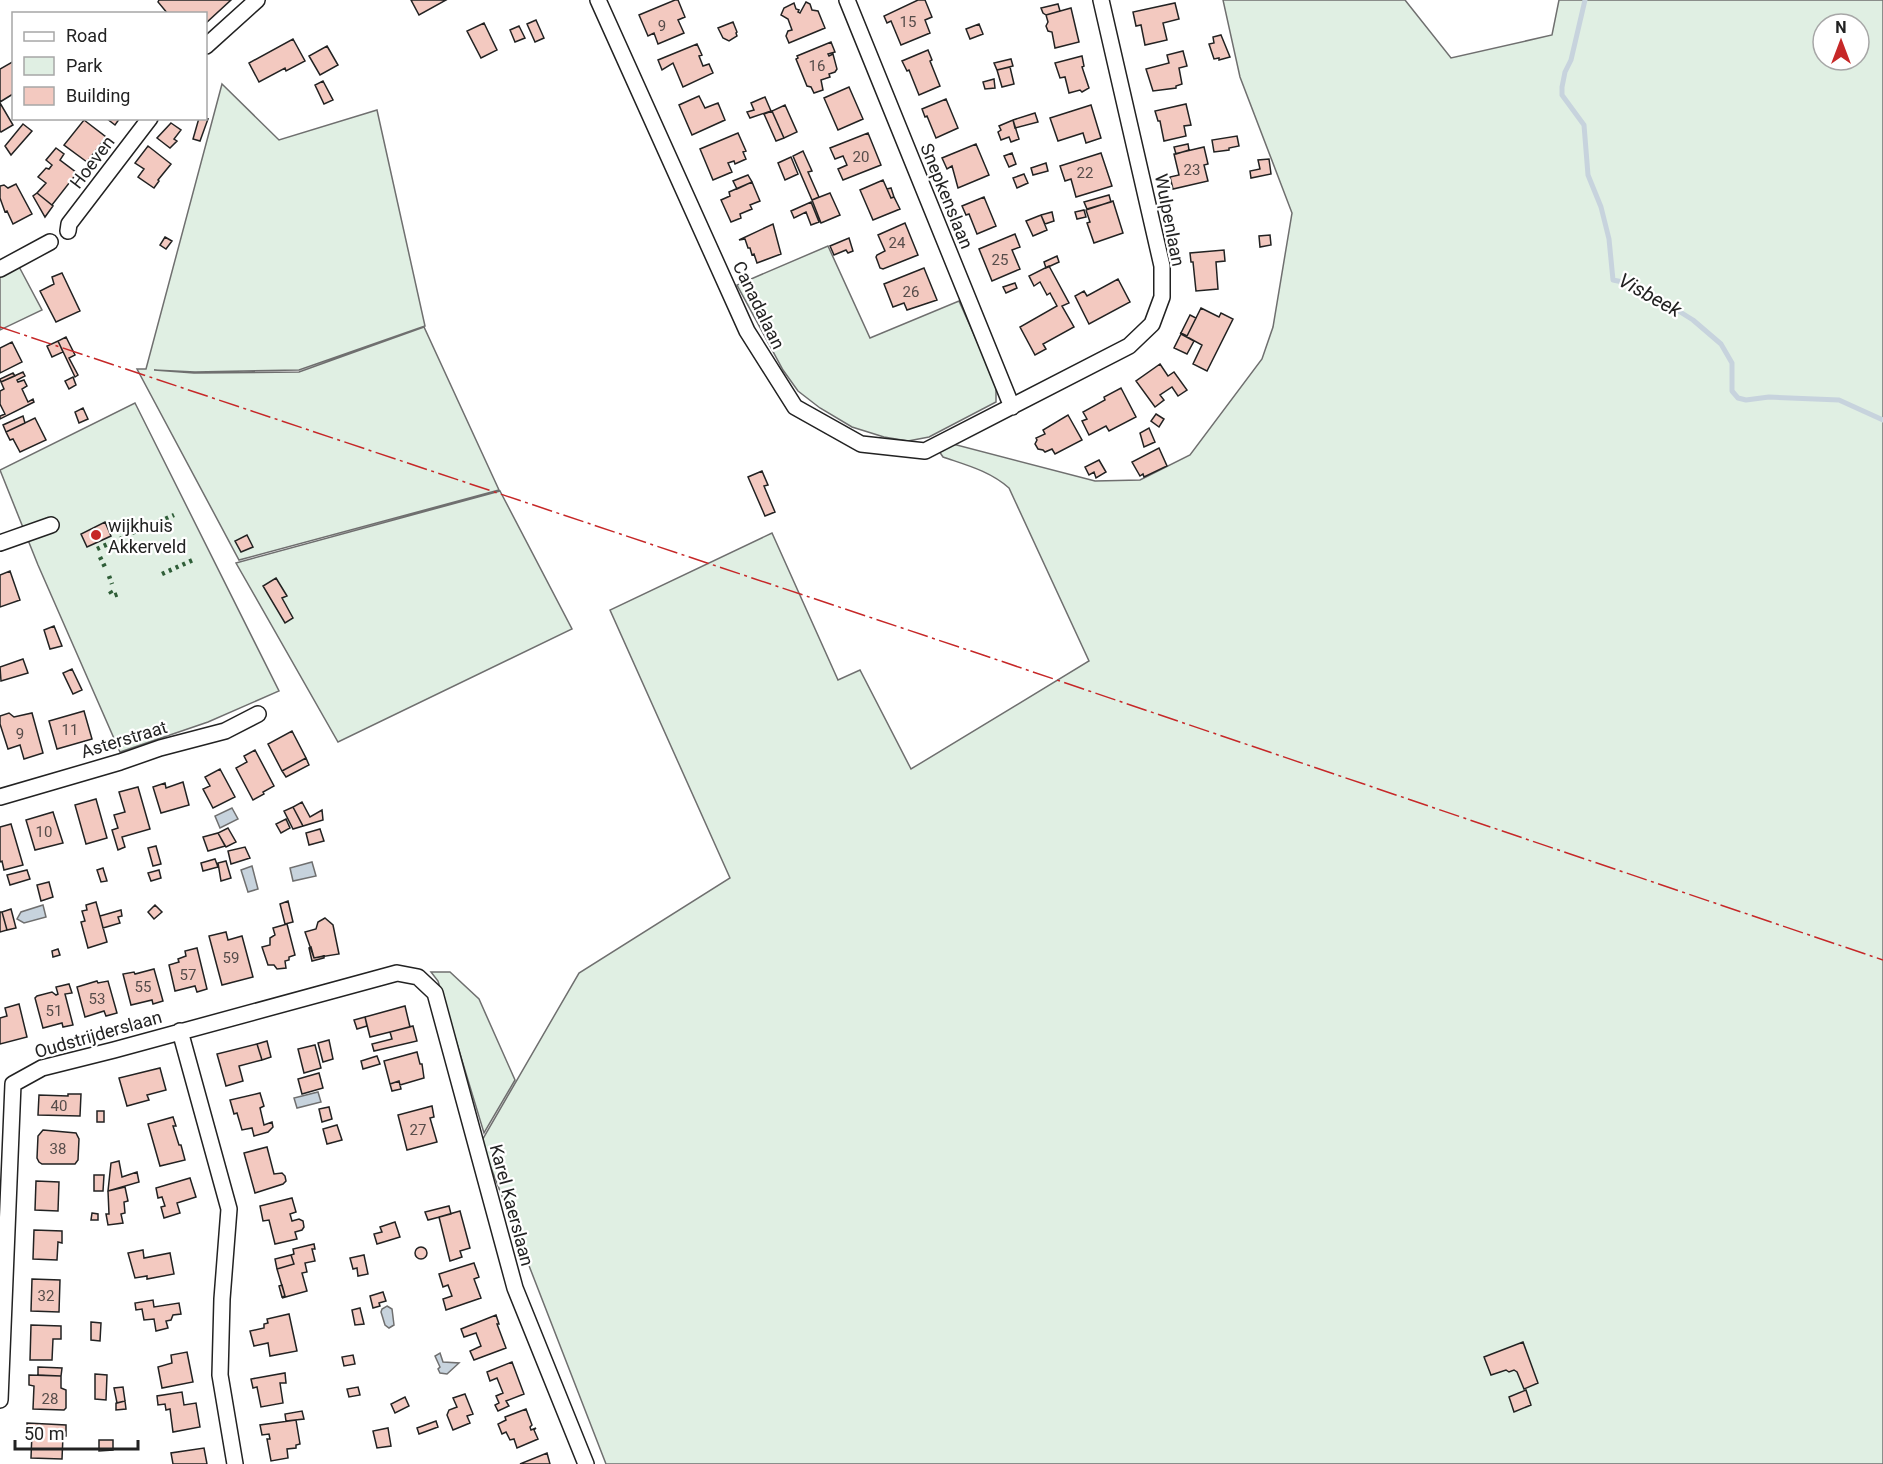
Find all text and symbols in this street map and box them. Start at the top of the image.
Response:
legend [12,12,207,120]
north arrow [1811,12,1871,72]
house number: 15 [900,13,916,31]
house number: 9 [658,17,666,35]
text: N [1835,18,1847,37]
text: Road [66,25,107,46]
text: Park [66,55,103,76]
house number: 16 [809,57,825,75]
text: Building [66,85,130,106]
street label: Hoeven [65,131,119,193]
street label: Snepkenslaan [916,140,978,252]
house number: 20 [853,148,869,166]
house number: 23 [1184,161,1200,179]
house number: 22 [1077,164,1093,182]
street label: Wulpenlaan [1151,172,1189,268]
house number: 24 [889,234,906,252]
house number: 25 [992,251,1008,269]
street label: Canadalaan [729,258,789,352]
water label: Visbeek [1614,268,1687,323]
house number: 26 [903,283,919,301]
place label: wijkhuis Akkerveld [108,515,186,557]
marker: wijkhuis Akkerveld [89,528,103,542]
street label: Asterstraat [78,716,170,762]
house number: 11 [62,721,78,739]
house number: 9 [16,725,24,743]
house number: 10 [36,823,52,841]
house number: 59 [223,949,239,967]
house number: 57 [180,966,196,984]
house number: 55 [135,978,151,996]
house number: 53 [89,990,105,1008]
house number: 51 [46,1002,62,1020]
street label: Oudstrijderslaan [32,1006,164,1062]
house number: 40 [51,1097,67,1115]
house number: 27 [410,1121,426,1139]
house number: 38 [50,1140,66,1158]
street label: Karel Kaerslaan [486,1142,538,1268]
house number: 32 [38,1287,54,1305]
house number: 28 [42,1390,58,1408]
scale bar [15,1413,138,1451]
text: 50 m [24,1423,64,1444]

